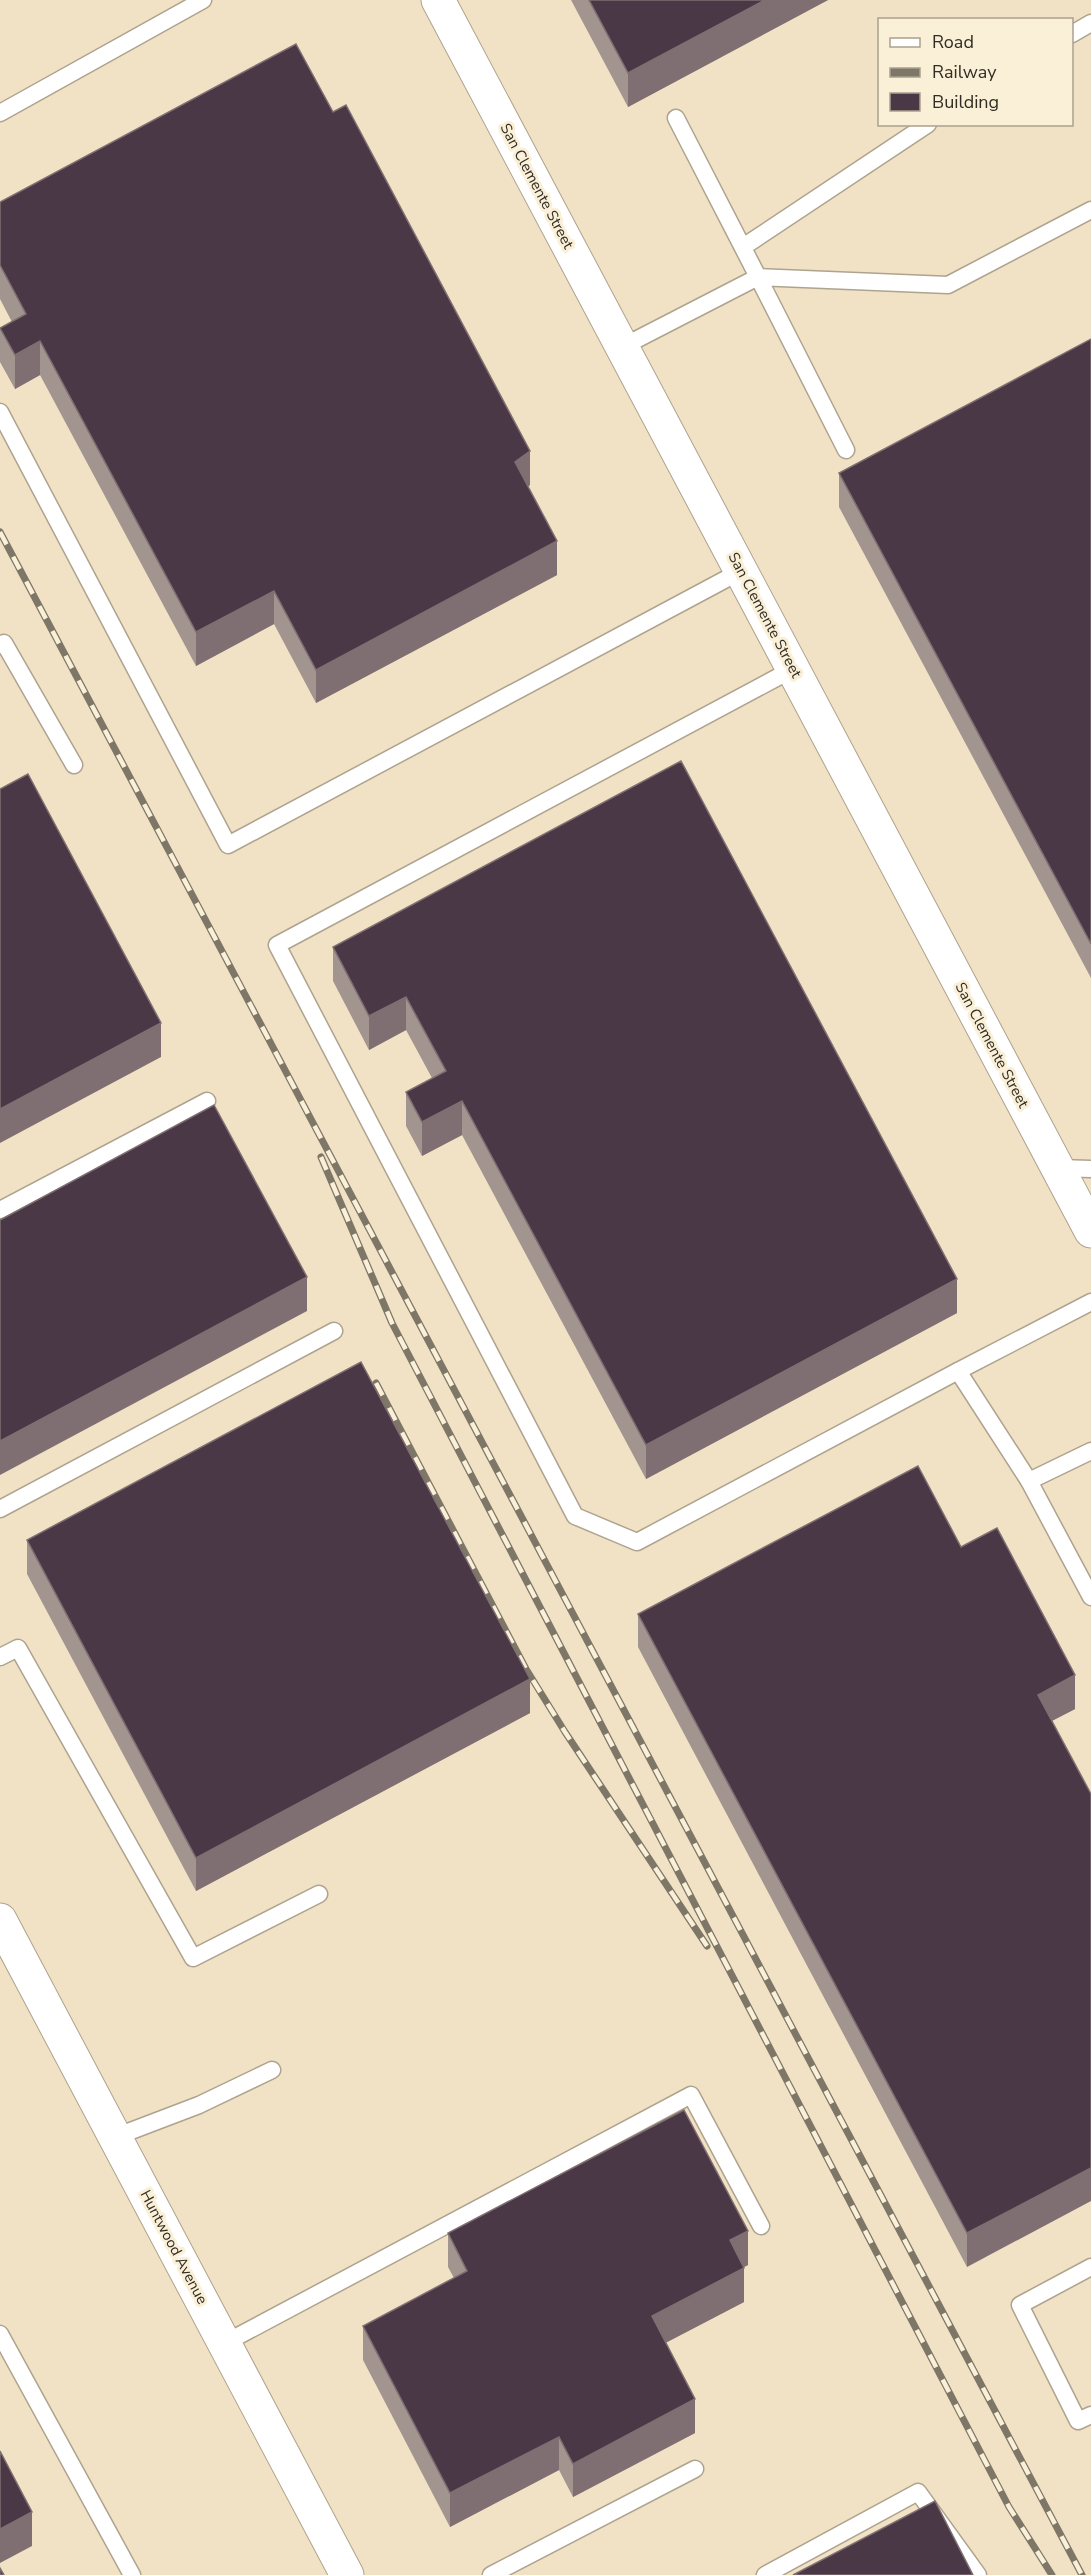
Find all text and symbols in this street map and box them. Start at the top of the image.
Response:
legend [878,18,1073,126]
text: Road [932,30,974,54]
text: Railway [932,60,997,84]
text: Building [932,90,999,114]
street label: San Clemente Street [495,120,579,253]
street label: San Clemente Street [723,549,807,682]
street label: San Clemente Street [950,979,1034,1112]
street label: Huntwood Avenue [135,2186,213,2308]

